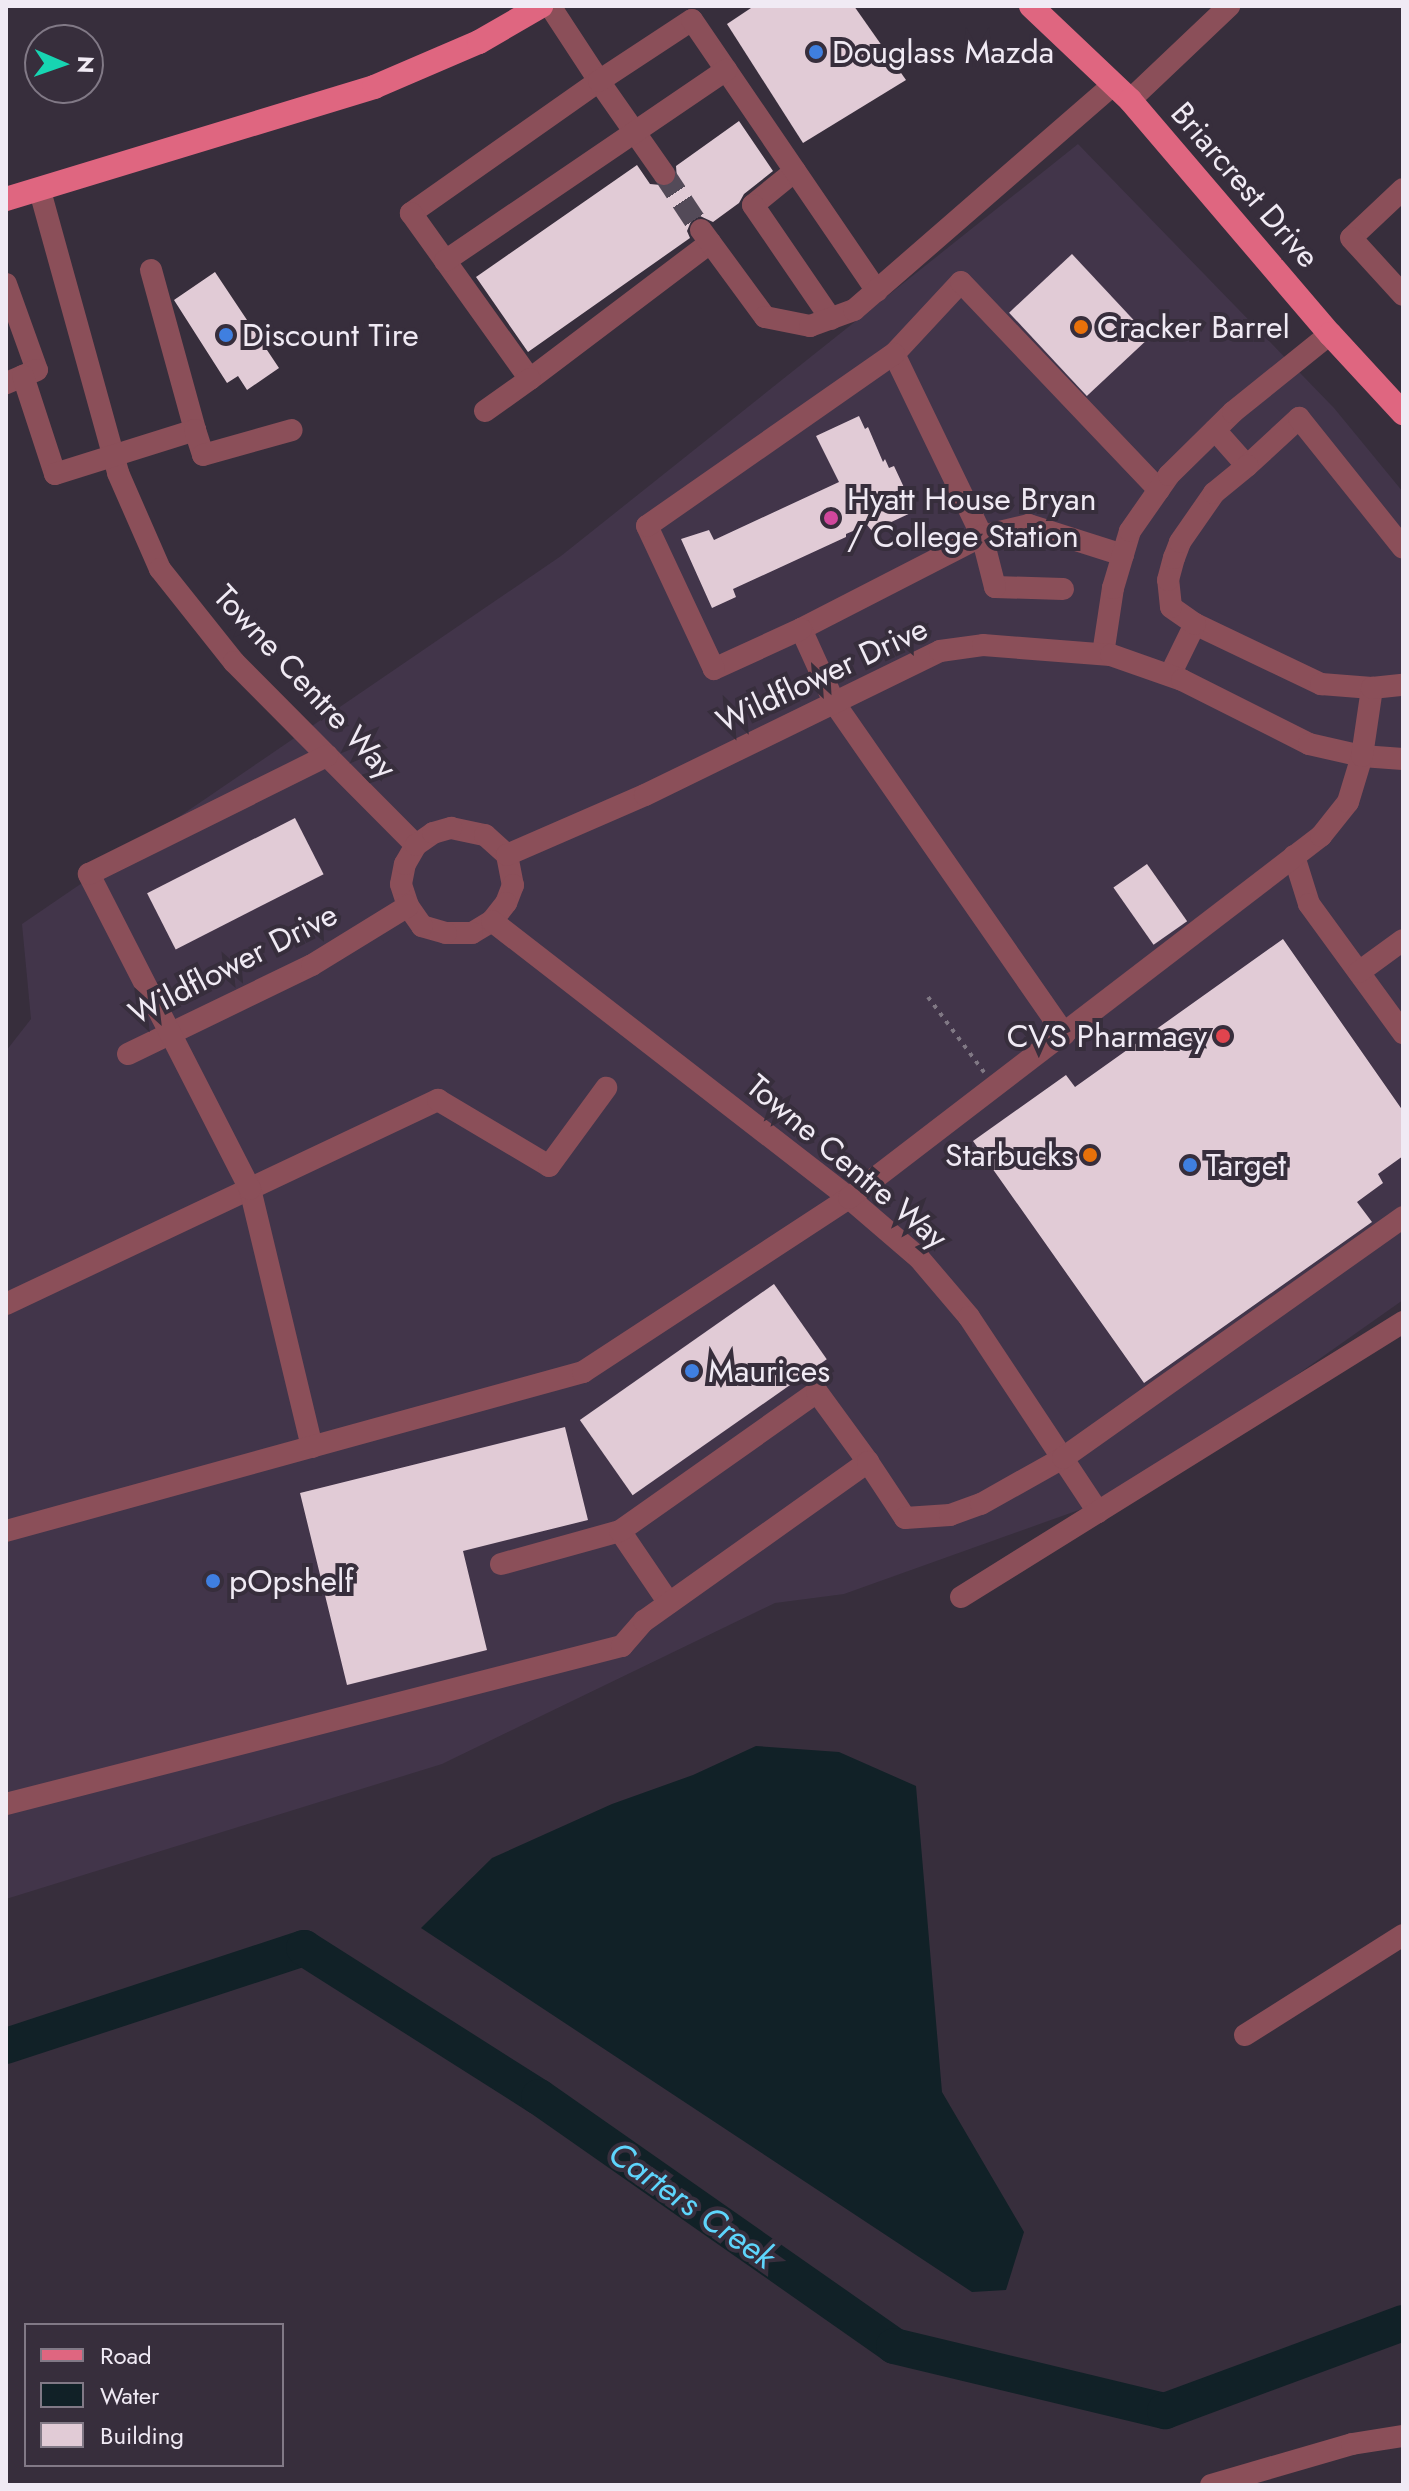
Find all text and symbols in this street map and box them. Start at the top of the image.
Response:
north arrow [24,24,104,104]
place label: Douglass Mazda [832,33,1054,71]
marker: Douglass Mazda [807,43,825,61]
text: N [70,55,102,74]
street label: Briarcrest Drive [1163,94,1327,276]
place label: Cracker Barrel [1097,308,1290,346]
place label: Discount Tire [242,316,419,354]
marker: Cracker Barrel [1072,318,1090,336]
marker: Discount Tire [217,326,235,344]
place label: Hyatt House Bryan / College Station [847,481,1097,556]
marker: Hyatt House Bryan / College Station [822,509,840,527]
street label: Towne Centre Way [206,577,404,787]
street label: Wildflower Drive [710,609,934,741]
street label: Wildflower Drive [122,895,344,1033]
place label: CVS Pharmacy [1007,1017,1207,1055]
marker: CVS Pharmacy [1214,1027,1232,1045]
street label: Towne Centre Way [739,1067,955,1257]
place label: Starbucks [945,1136,1074,1174]
marker: Starbucks [1081,1146,1099,1164]
place label: Target [1206,1146,1286,1184]
marker: Target [1181,1156,1199,1174]
place label: Maurices [708,1352,830,1390]
marker: Maurices [683,1362,701,1380]
place label: pOpshelf [229,1562,353,1600]
marker: pOpshelf [204,1572,222,1590]
water label: Carters Creek [601,2133,783,2277]
legend [24,2323,284,2467]
text: Road [100,2338,152,2373]
text: Water [100,2378,159,2413]
text: Building [100,2418,184,2453]

